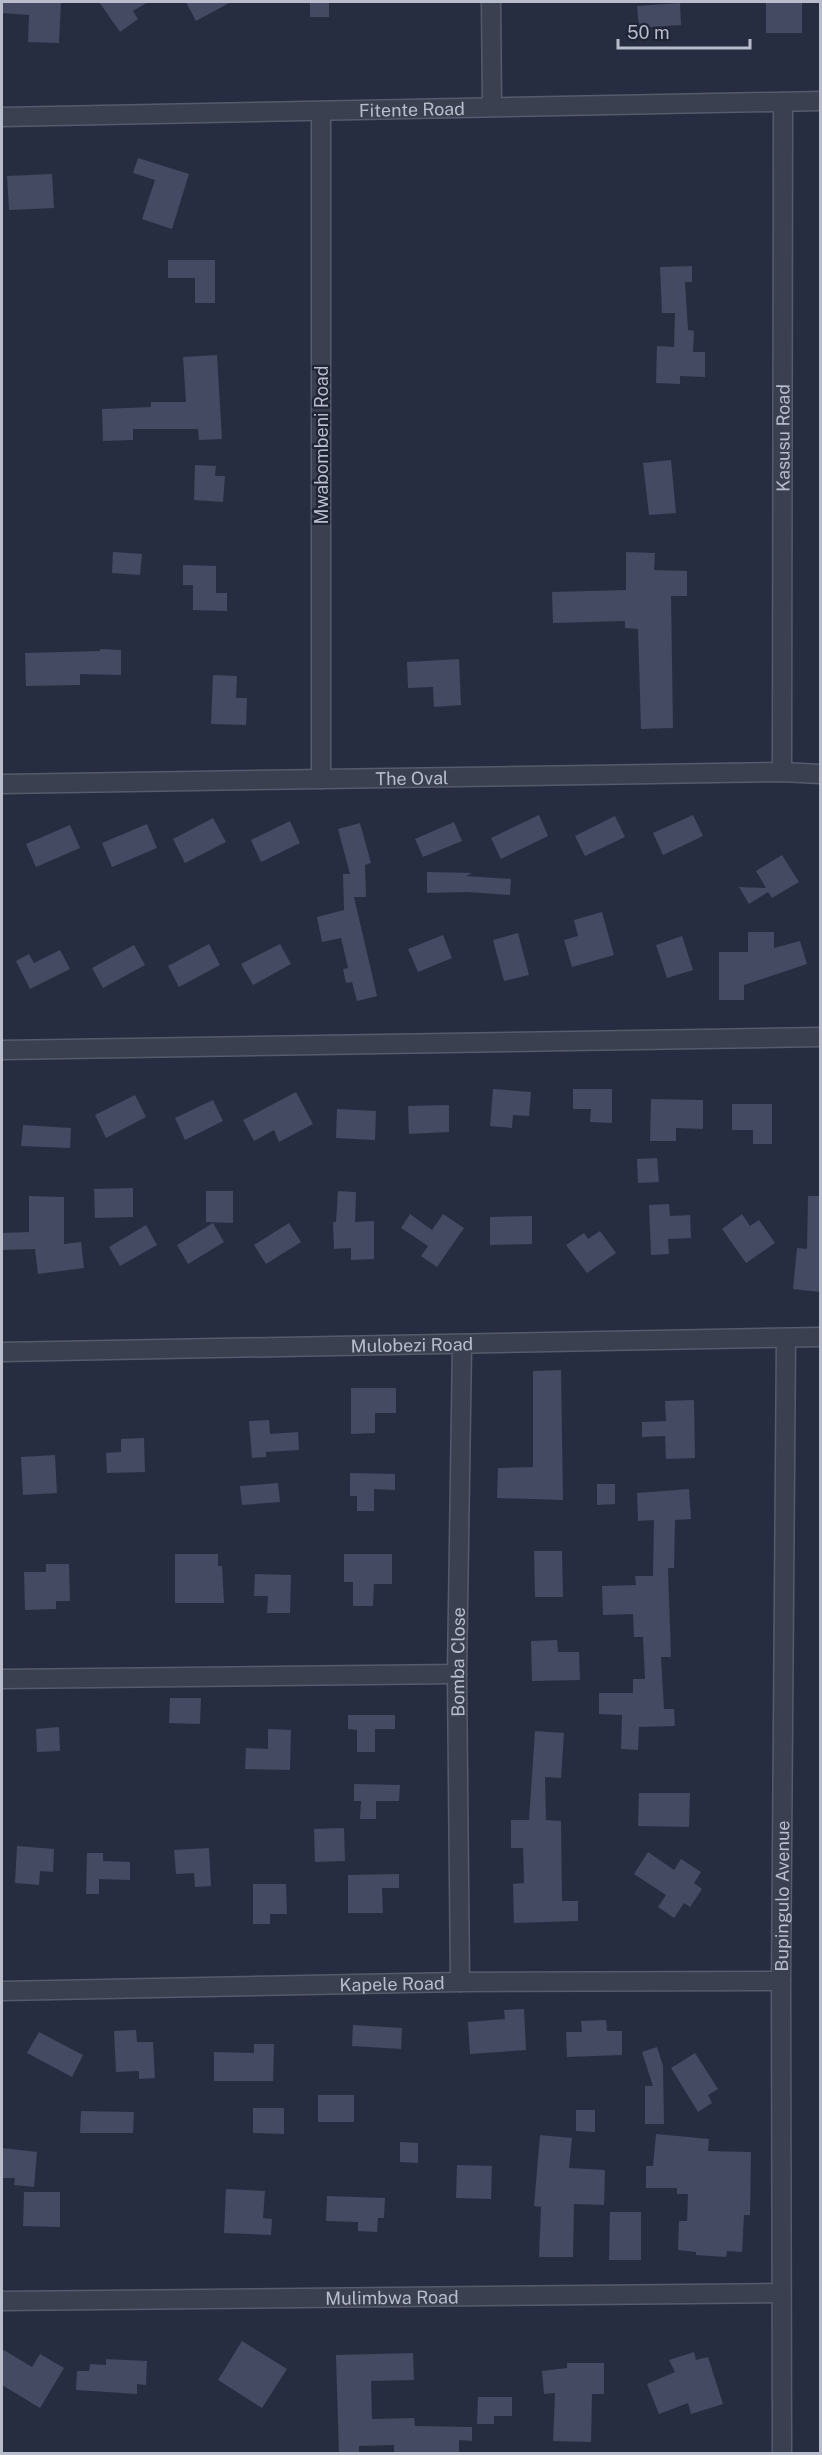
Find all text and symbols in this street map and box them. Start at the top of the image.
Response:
scale bar [618,12,750,50]
text: 50 m [627,22,670,43]
street label: Fitente Road [359,97,465,121]
street label: Mwabombeni Road [311,366,332,524]
street label: Kasusu Road [772,384,793,492]
street label: The Oval [375,767,449,789]
street label: Mulobezi Road [350,1333,473,1356]
street label: Bomba Close [446,1607,469,1717]
street label: Bupingulo Avenue [771,1820,793,1972]
street label: Kapele Road [339,1972,445,1995]
street label: Mulimbwa Road [325,2286,459,2308]

